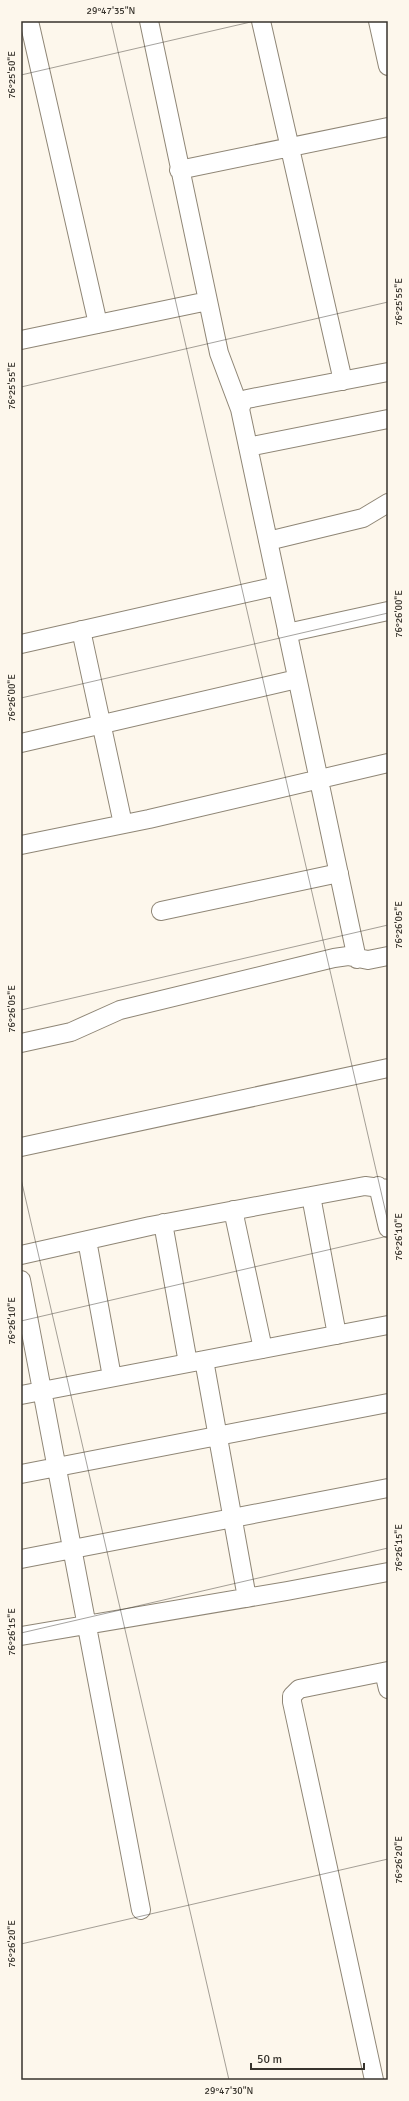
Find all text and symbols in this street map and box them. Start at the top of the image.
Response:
text: 29°47'35"N [87,5,135,17]
text: 76°25'50"E [6,51,18,99]
text: 76°25'55"E [393,278,405,326]
text: 76°25'55"E [6,362,18,410]
text: 76°26'00"E [393,590,405,638]
text: 76°26'00"E [6,674,18,722]
text: 76°26'05"E [393,901,405,949]
text: 76°26'05"E [6,985,18,1033]
text: 76°26'10"E [393,1213,405,1261]
text: 76°26'10"E [6,1297,18,1345]
text: 76°26'15"E [393,1524,405,1572]
text: 76°26'15"E [6,1608,18,1656]
text: 76°26'20"E [393,1836,405,1884]
text: 76°26'20"E [6,1920,18,1968]
scale bar [251,2045,364,2071]
text: 50 m [257,2052,282,2067]
text: 29°47'30"N [205,2085,253,2097]

